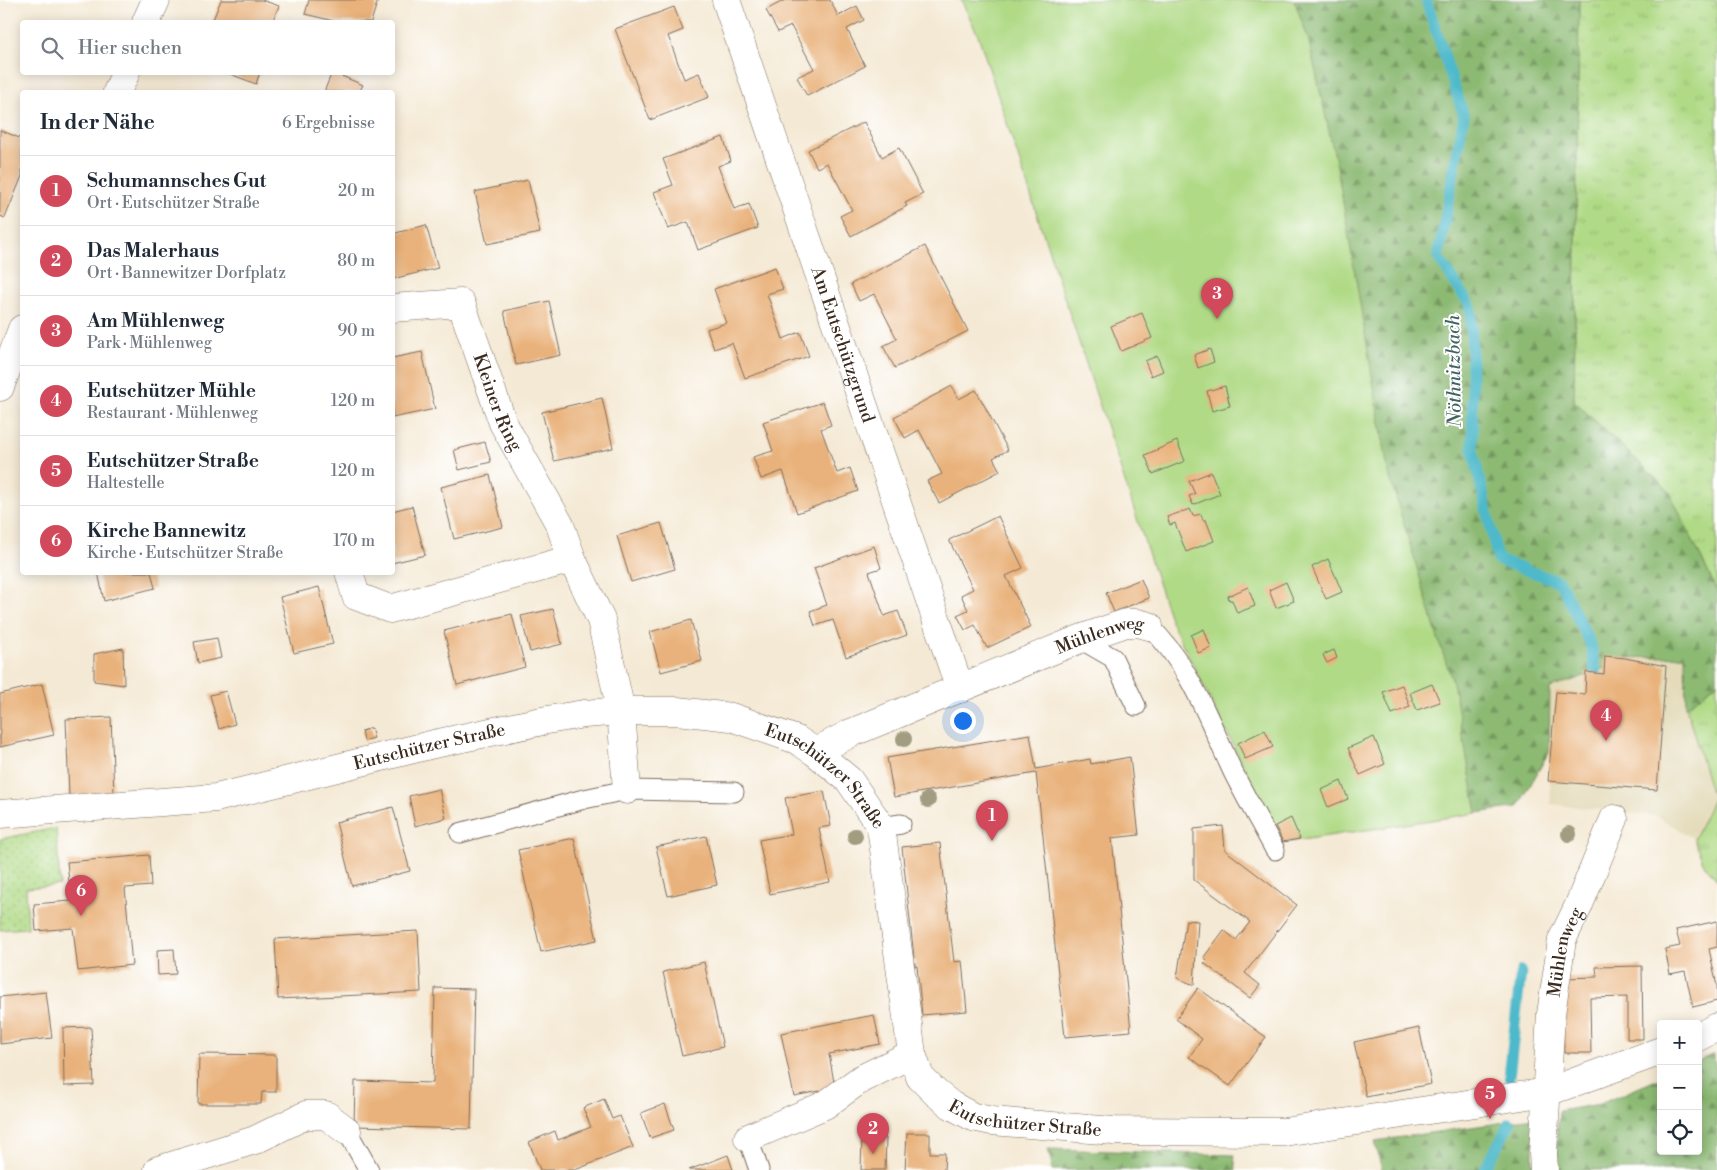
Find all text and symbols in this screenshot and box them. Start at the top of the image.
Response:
search box [20,20,395,75]
icon: search [38,34,66,62]
text: Hier suchen [78,36,182,60]
text: In der Nähe [40,110,155,136]
text: 6 Ergebnisse [282,113,375,133]
text: Schumannsches Gut [87,169,266,193]
text: 1 [52,181,60,201]
text: 20 m [338,181,375,201]
text: Ort · Eutschützer Straße [87,193,260,213]
text: Das Malerhaus [87,239,219,263]
text: 2 [51,251,61,271]
text: 80 m [337,251,375,271]
text: Ort · Bannewitzer Dorfplatz [87,263,286,283]
street label: Am Eutschützgrund [806,263,880,426]
pin: 3 [1201,278,1233,319]
text: Am Mühlenweg [87,309,224,333]
water label: Nöthnitzbach [1441,314,1467,428]
text: 3 [51,321,61,341]
text: 90 m [337,321,375,341]
text: Park · Mühlenweg [87,333,212,353]
street label: Kleiner Ring [468,350,528,456]
text: Eutschützer Mühle [87,379,256,403]
text: 4 [51,391,61,411]
text: 120 m [331,391,375,411]
text: Restaurant · Mühlenweg [87,403,258,423]
text: Eutschützer Straße [87,449,259,473]
text: 5 [51,461,61,481]
text: 120 m [331,461,375,481]
text: Haltestelle [87,473,165,493]
text: Kirche Bannewitz [87,519,246,543]
text: 6 [51,531,61,551]
text: 170 m [333,531,375,551]
text: Kirche · Eutschützer Straße [87,543,283,563]
street label: Mühlenweg [1052,611,1148,659]
pin: 4 [1590,700,1622,741]
your location [950,708,976,734]
street label: Eutschützer Straße [351,718,507,775]
street label: Eutschützer Straße [762,718,890,833]
pin: 1 [976,800,1008,841]
pin: 6 [65,875,97,916]
street label: Mühlenweg [1542,903,1588,999]
map controls [1657,1020,1702,1155]
button: + [1657,1020,1702,1065]
button: − [1657,1065,1702,1110]
pin: 5 [1474,1078,1506,1119]
street label: Eutschützer Straße [945,1094,1102,1141]
button: locate [1657,1110,1702,1155]
pin: 2 [857,1113,889,1154]

